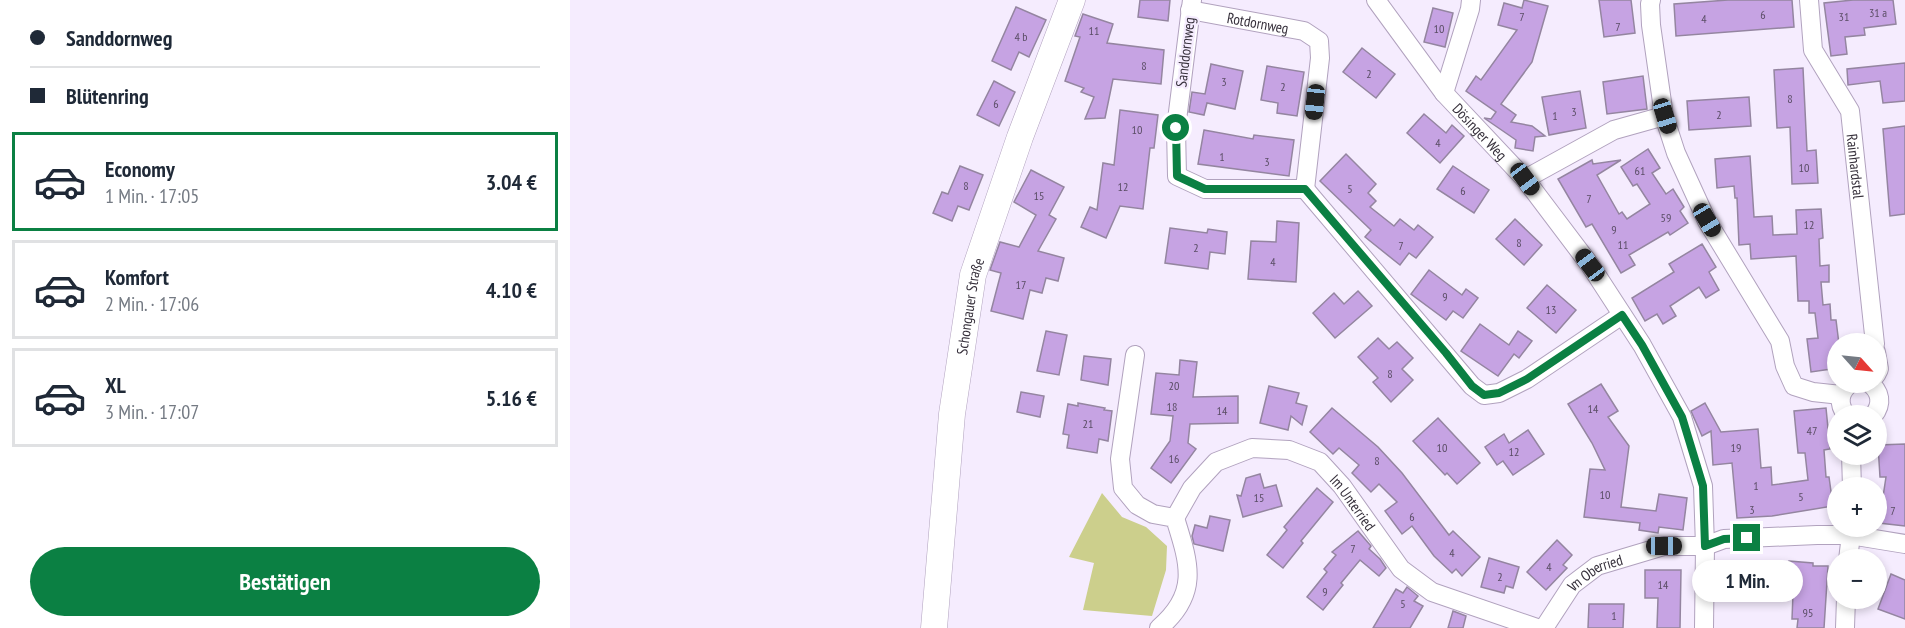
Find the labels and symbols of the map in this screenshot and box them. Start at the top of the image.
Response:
house number: 31 a [1869,5,1887,20]
house number: 6 [1760,7,1766,22]
street label: Rotdornweg [1226,8,1290,37]
house number: 7 [1519,9,1525,24]
house number: 31 [1839,9,1849,24]
house number: 4 [1701,11,1707,26]
street label: Sanddornweg [1171,16,1199,88]
house number: 7 [1615,19,1621,34]
house number: 10 [1434,21,1444,36]
house number: 11 [1089,23,1099,38]
house number: 4 b [1014,29,1028,44]
house number: 8 [1141,58,1147,73]
house number: 2 [1366,66,1372,81]
house number: 3 [1221,74,1227,89]
house number: 2 [1280,79,1286,94]
car [1304,83,1326,121]
house number: 8 [1787,91,1793,106]
house number: 6 [993,96,999,111]
car [1651,96,1679,136]
street label: Dösinger Weg [1449,99,1512,164]
house number: 3 [1571,104,1577,119]
house number: 2 [1716,107,1722,122]
house number: 1 [1552,108,1558,123]
route start [1162,114,1189,141]
house number: 10 [1132,122,1142,137]
street label: Rainhardstal [1843,133,1869,200]
house number: 4 [1435,135,1441,150]
house number: 1 [1219,149,1225,164]
house number: 3 [1264,154,1270,169]
car [1507,159,1543,199]
house number: 10 [1799,160,1809,175]
house number: 61 [1635,163,1645,178]
house number: 8 [963,178,969,193]
house number: 12 [1118,179,1128,194]
house number: 5 [1347,181,1353,196]
house number: 6 [1460,183,1466,198]
house number: 15 [1034,188,1044,203]
house number: 7 [1586,191,1592,206]
car [1690,200,1724,240]
house number: 59 [1661,210,1671,225]
house number: 12 [1804,217,1814,232]
house number: 9 [1611,222,1617,237]
house number: 8 [1516,235,1522,250]
house number: 11 [1618,237,1628,252]
house number: 7 [1398,238,1404,253]
house number: 2 [1193,240,1199,255]
car [1572,245,1608,285]
house number: 4 [1270,254,1276,269]
street label: Schongauer Straße [952,255,988,356]
house number: 17 [1016,277,1026,292]
house number: 9 [1442,289,1448,304]
house number: 13 [1546,302,1556,317]
north arrow [1827,333,1887,393]
house number: 8 [1387,366,1393,381]
house number: 20 [1169,378,1179,393]
house number: 18 [1167,399,1177,414]
house number: 14 [1588,401,1599,416]
house number: 14 [1217,403,1228,418]
house number: 21 [1083,416,1093,431]
house number: 47 [1807,423,1817,438]
house number: 10 [1437,440,1447,455]
house number: 19 [1731,440,1741,455]
house number: 12 [1509,444,1519,459]
house number: 16 [1169,451,1179,466]
house number: 8 [1374,453,1380,468]
street label: Im Unterried [1326,470,1380,534]
house number: 1 [1753,478,1759,493]
house number: 10 [1600,487,1610,502]
house number: 5 [1798,489,1804,504]
house number: 15 [1254,490,1264,505]
house number: 3 [1749,502,1755,517]
house number: 7 [1890,503,1896,518]
house number: 6 [1409,509,1415,524]
route end [1733,524,1760,551]
car [1646,537,1682,555]
house number: 7 [1350,541,1356,556]
house number: 4 [1449,545,1455,560]
street label: Im Oberried [1562,549,1625,594]
house number: 4 [1546,559,1552,574]
callout: 1 Min. [1692,559,1802,601]
house number: 2 [1497,569,1503,584]
house number: 14 [1658,577,1669,592]
house number: 9 [1322,584,1328,599]
house number: 5 [1400,596,1406,611]
house number: 95 [1803,605,1813,620]
house number: 1 [1611,608,1617,623]

